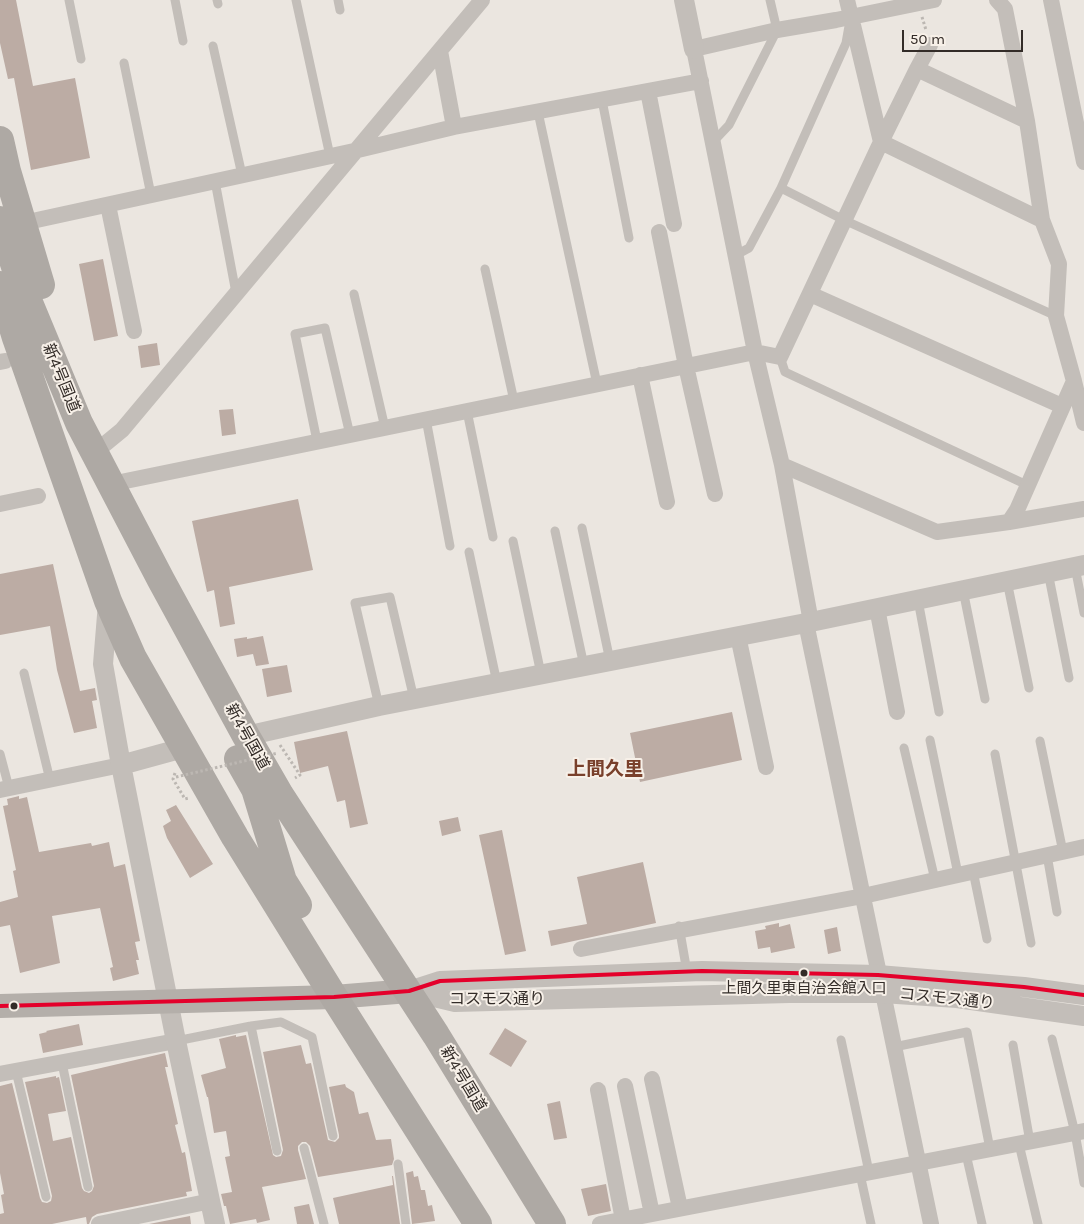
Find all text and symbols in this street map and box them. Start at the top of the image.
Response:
scale bar [904,20,1025,52]
text: 50 m [910,30,945,48]
street label: 新4号国道 [38,341,84,415]
street label: 新4号国道 [221,700,273,774]
district label: 上間久里 [567,759,643,781]
marker: 上間久里東自治会館入口 [799,968,809,978]
place label: 上間久里東自治会館入口 [722,980,886,998]
street label: コスモス通り [898,984,996,1014]
street label: コスモス通り [449,989,545,1009]
unlabelled marker [9,1001,19,1011]
street label: 新4号国道 [436,1043,490,1115]

